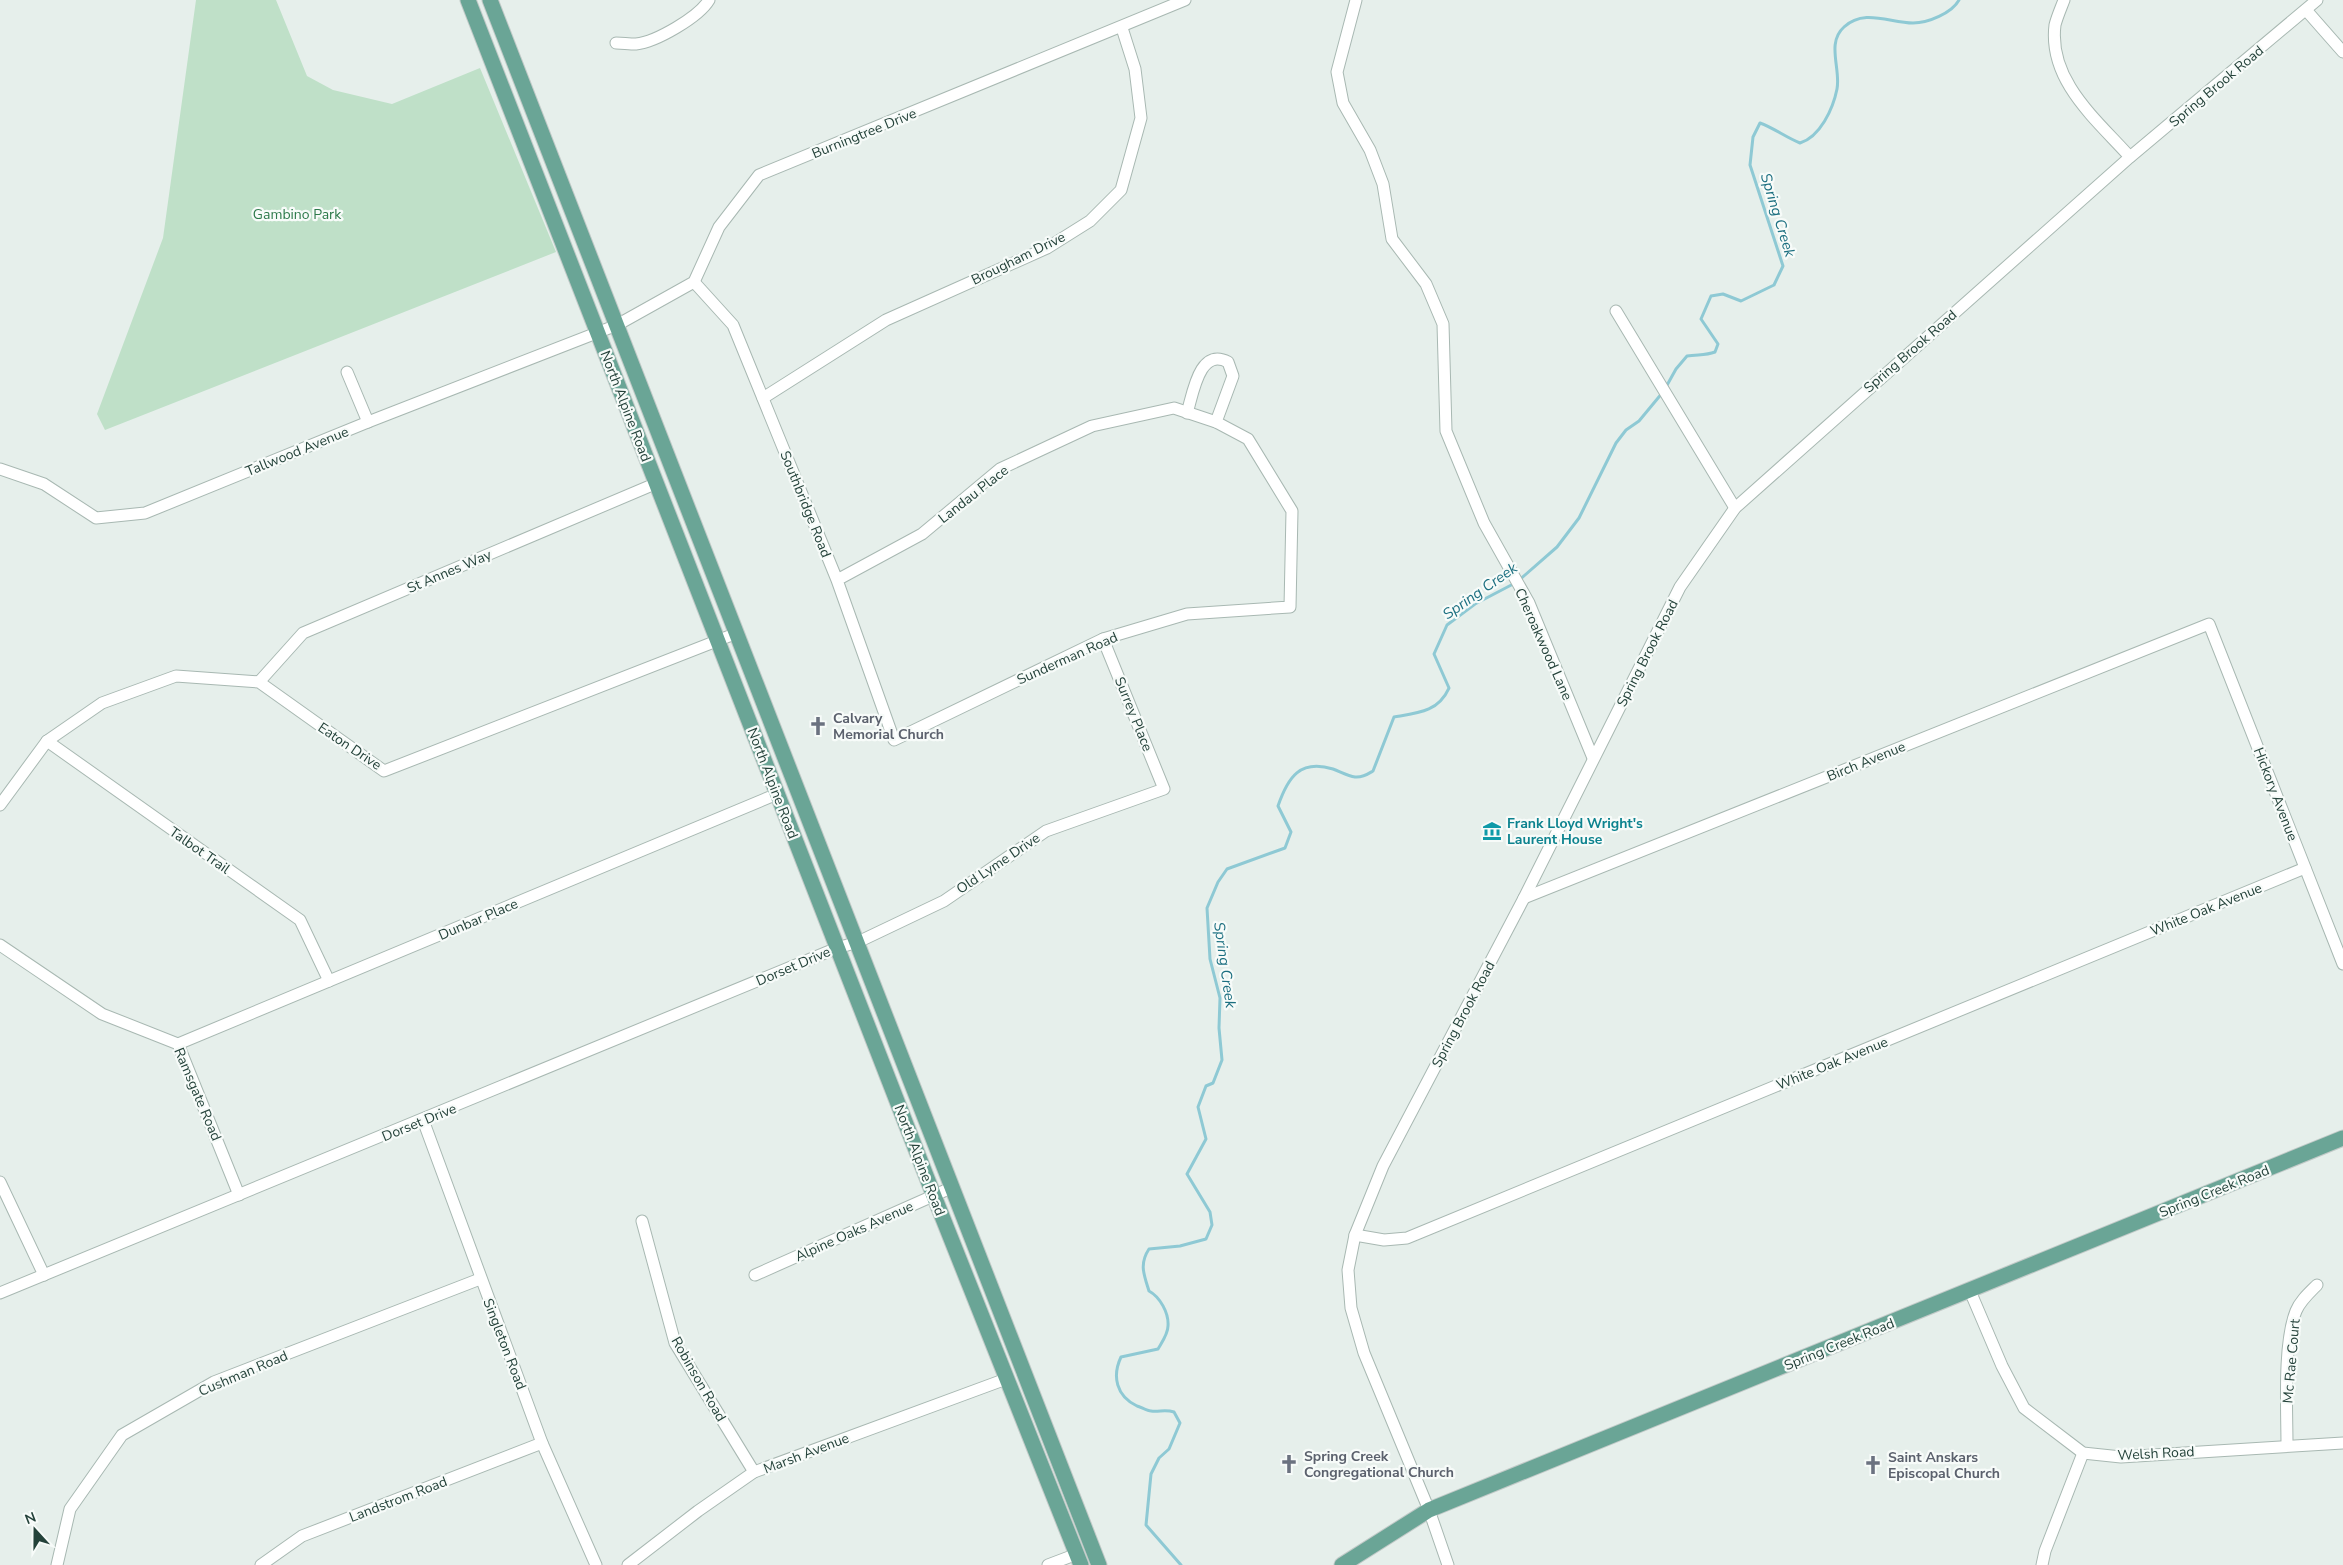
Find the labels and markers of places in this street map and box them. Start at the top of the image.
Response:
place label: Calvary Memorial Church [833,709,944,744]
church icon: Calvary Memorial Church [807,715,829,737]
place label: Frank Lloyd Wright's Laurent House [1507,814,1643,849]
museum icon: Frank Lloyd Wright's Laurent House [1481,820,1503,842]
place label: Spring Creek Congregational Church [1304,1447,1454,1482]
place label: Saint Anskars Episcopal Church [1888,1448,2000,1483]
church icon: Spring Creek Congregational Church [1278,1453,1300,1475]
church icon: Saint Anskars Episcopal Church [1862,1454,1884,1476]

